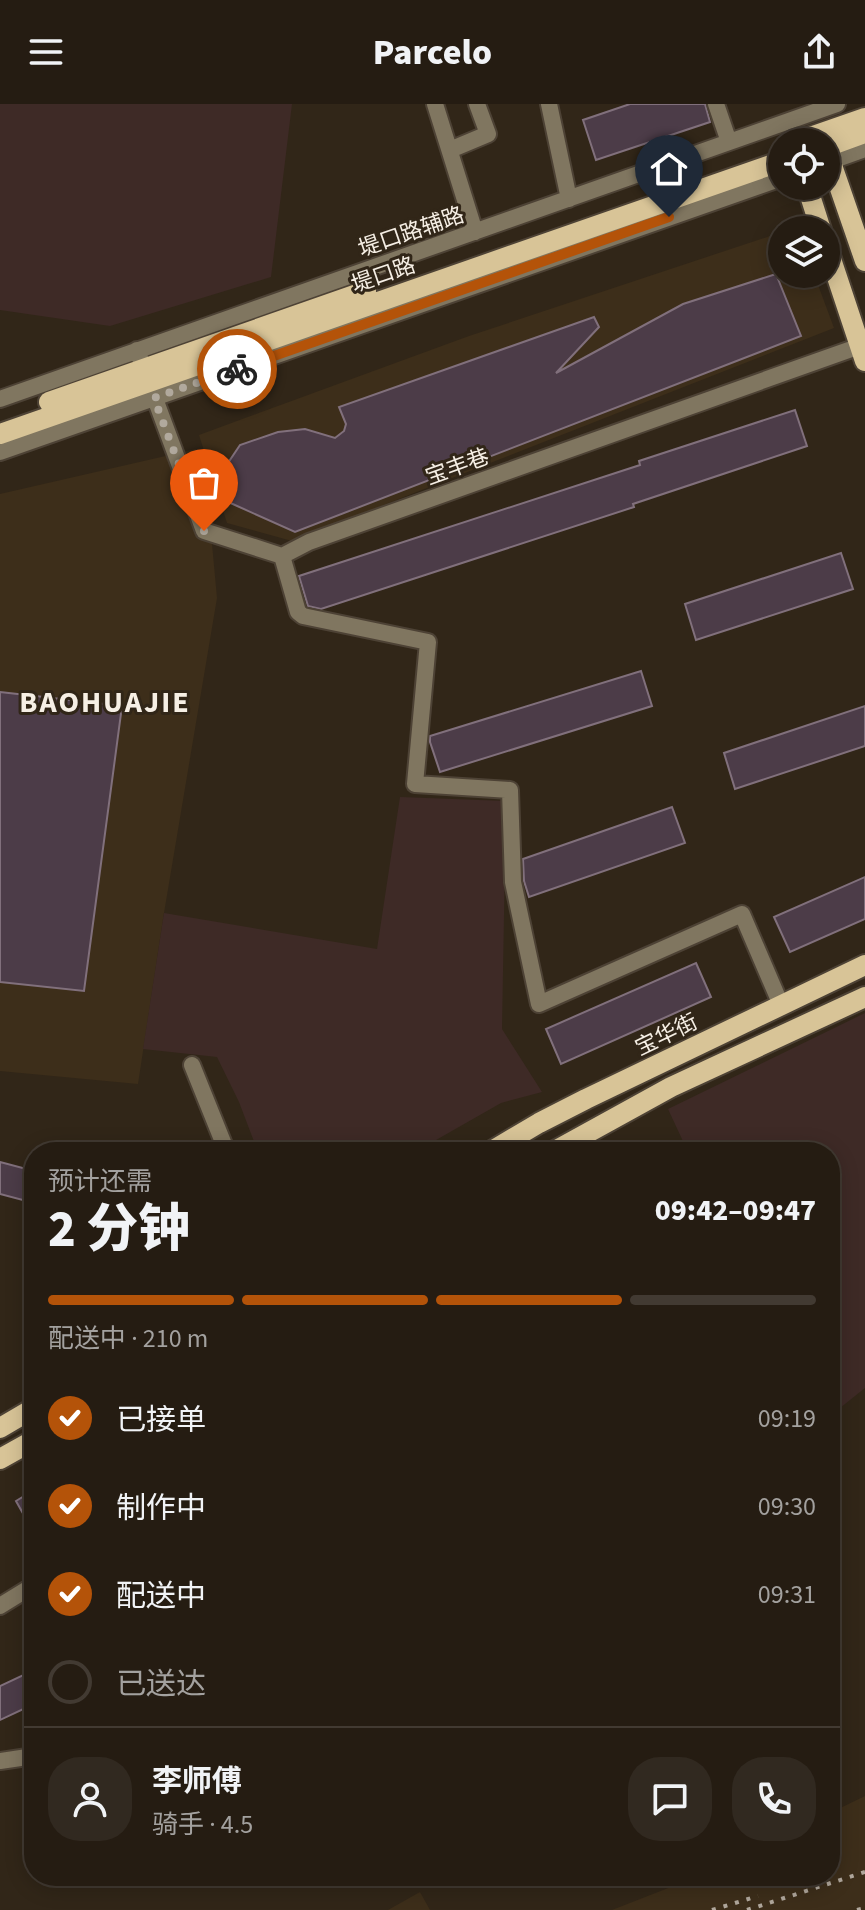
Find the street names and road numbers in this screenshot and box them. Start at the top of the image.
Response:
street label: 堤口路辅路 [354,199,469,265]
street label: 堤口路 [347,249,420,301]
street label: 宝丰巷 [421,441,494,493]
street label: 宝华街 [630,1006,703,1064]

